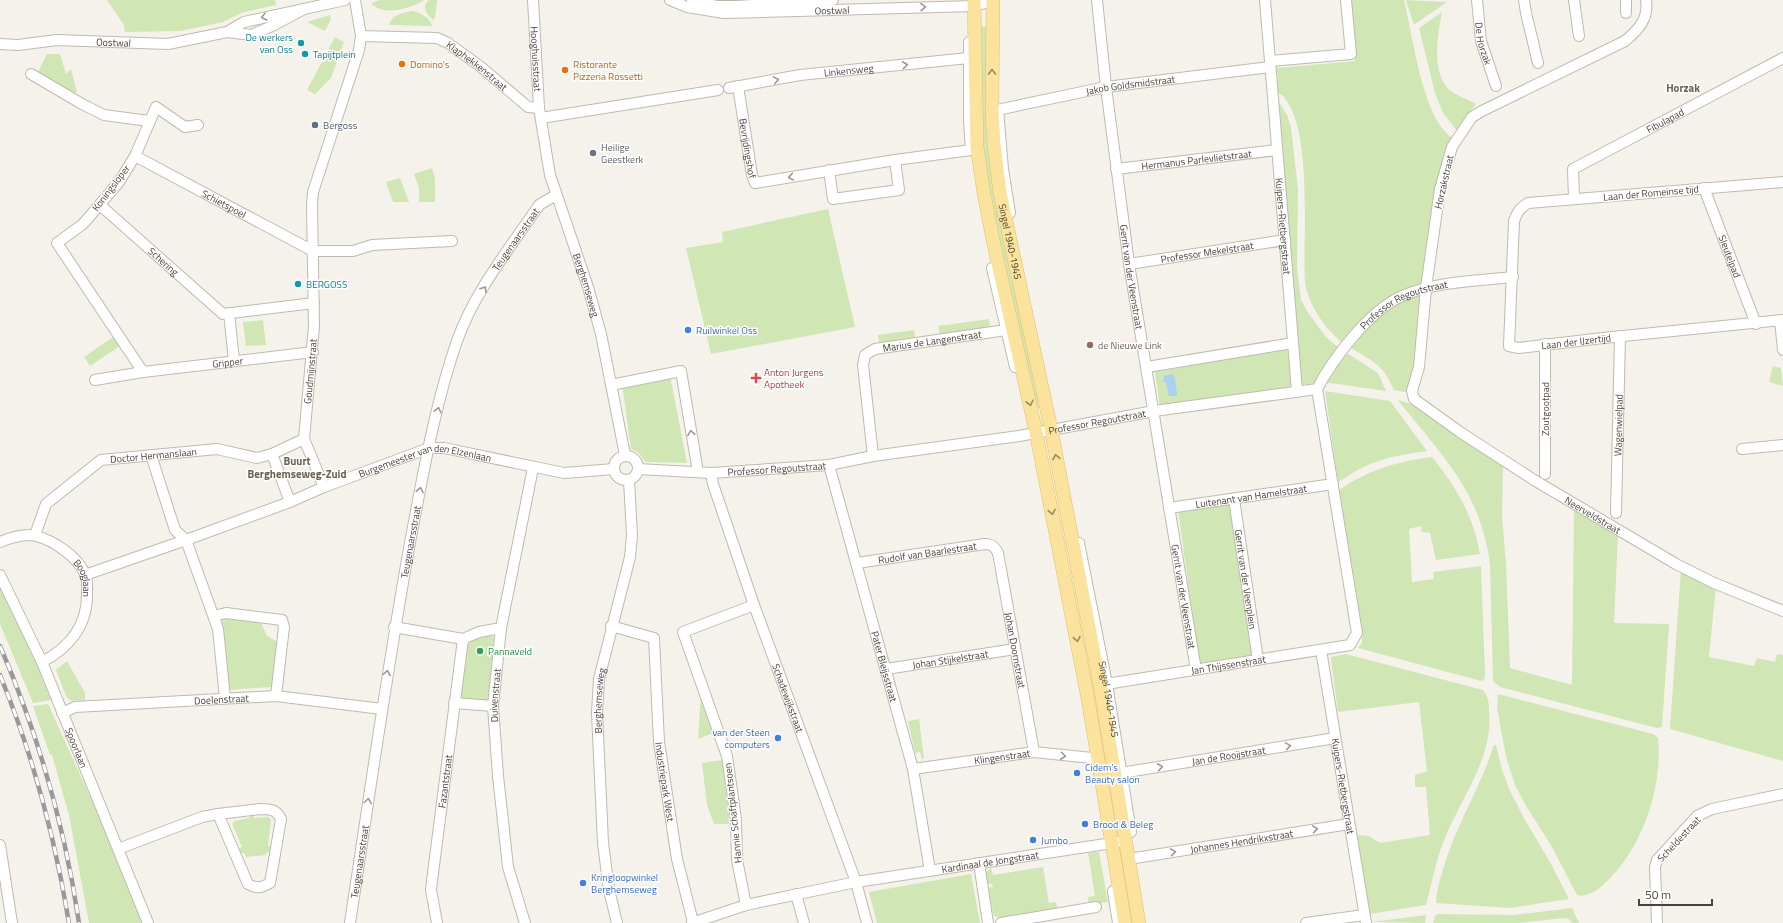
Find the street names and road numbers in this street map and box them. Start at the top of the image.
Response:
street label: Oostwal [814,2,850,18]
street label: De Horzak [1472,21,1496,67]
street label: Hooghuisstraat [527,26,546,92]
street label: Oostwal [96,34,131,50]
street label: Klaphekkenstraat [444,37,511,94]
street label: Linkensweg [823,60,874,80]
street label: Jakob Goldsmidstraat [1084,71,1176,99]
street label: Fibulapad [1643,104,1687,137]
street label: Bevrijdingshof [736,117,760,181]
street label: Hermanus Parlevlietstraat [1140,146,1253,173]
street label: Horzakstraat [1431,153,1458,210]
street label: Koningsloper [88,161,134,214]
street label: Kuipers-Rietbergstraat [1272,177,1295,276]
street label: Laan der Romeinse tijd [1603,181,1699,205]
street label: Schietspoel [199,186,249,222]
street label: Singel 1940-1945 [995,202,1026,281]
street label: Teugenaarsstraat [488,204,543,274]
street label: Gerrit van der Veenstraat [1116,224,1147,331]
street label: Sleutelpad [1715,233,1745,280]
street label: Professor Mekelstraat [1160,237,1255,267]
street label: Schering [145,244,182,279]
street label: Berghemseweg [570,251,603,319]
street label: Professor Regoutstraat [1356,276,1449,333]
street label: Marius de Langenstraat [882,326,983,355]
street label: Laan der IJzertijd [1540,330,1612,353]
street label: Goudmijnstraat [300,338,320,405]
street label: Gripper [211,353,244,371]
street label: Zoutgootpad [1538,382,1553,436]
street label: Wagenwielpad [1610,394,1626,456]
street label: Professor Regoutstraat [1047,405,1147,438]
street label: Burgemeester van den Elzenlaan [356,440,493,481]
street label: Doctor Hermanslaan [109,443,197,467]
street label: Professor Regoutstraat [727,458,827,479]
street label: Luitenant van Hamelstraat [1194,480,1308,512]
street label: Neerveldstraat [1562,492,1624,538]
street label: Teugenaarsstraat [396,504,424,579]
street label: Gerrit van der Veenplein [1231,528,1261,630]
street label: Rudolf van Baarlestraat [877,538,978,567]
street label: Gerrit van der Veenstraat [1168,543,1200,650]
street label: Booglaan [70,555,95,597]
street label: Johan Doornstraat [1001,611,1030,690]
street label: Pater Bleijsstraat [868,629,902,704]
street label: Johan Stijkelstraat [911,646,990,672]
street label: Jan Thijssenstraat [1190,651,1267,678]
street label: Singel 1940-1945 [1095,660,1123,739]
street label: Schadewijkstraat [769,661,808,735]
street label: Berghemseweg [589,666,609,734]
street label: Duivenstraat [485,667,504,723]
street label: Doelenstraat [194,690,250,708]
street label: Spoorlaan [62,725,92,770]
street label: Kuipers-Rietbergstraat [1328,737,1359,836]
street label: Industriepark West [652,741,679,823]
street label: Jan de Rooijstraat [1191,742,1267,769]
street label: Klingenstraat [973,745,1032,768]
street label: Fazantstraat [434,753,456,809]
street label: Hannie Schaftplantsoen [720,762,746,864]
street label: Scheldestraat [1654,812,1705,865]
street label: Teugenaarsstraat [346,824,372,899]
street label: Johannes Hendrikxstraat [1189,825,1295,857]
street label: Kardinaal de Jongstraat [941,847,1040,876]

